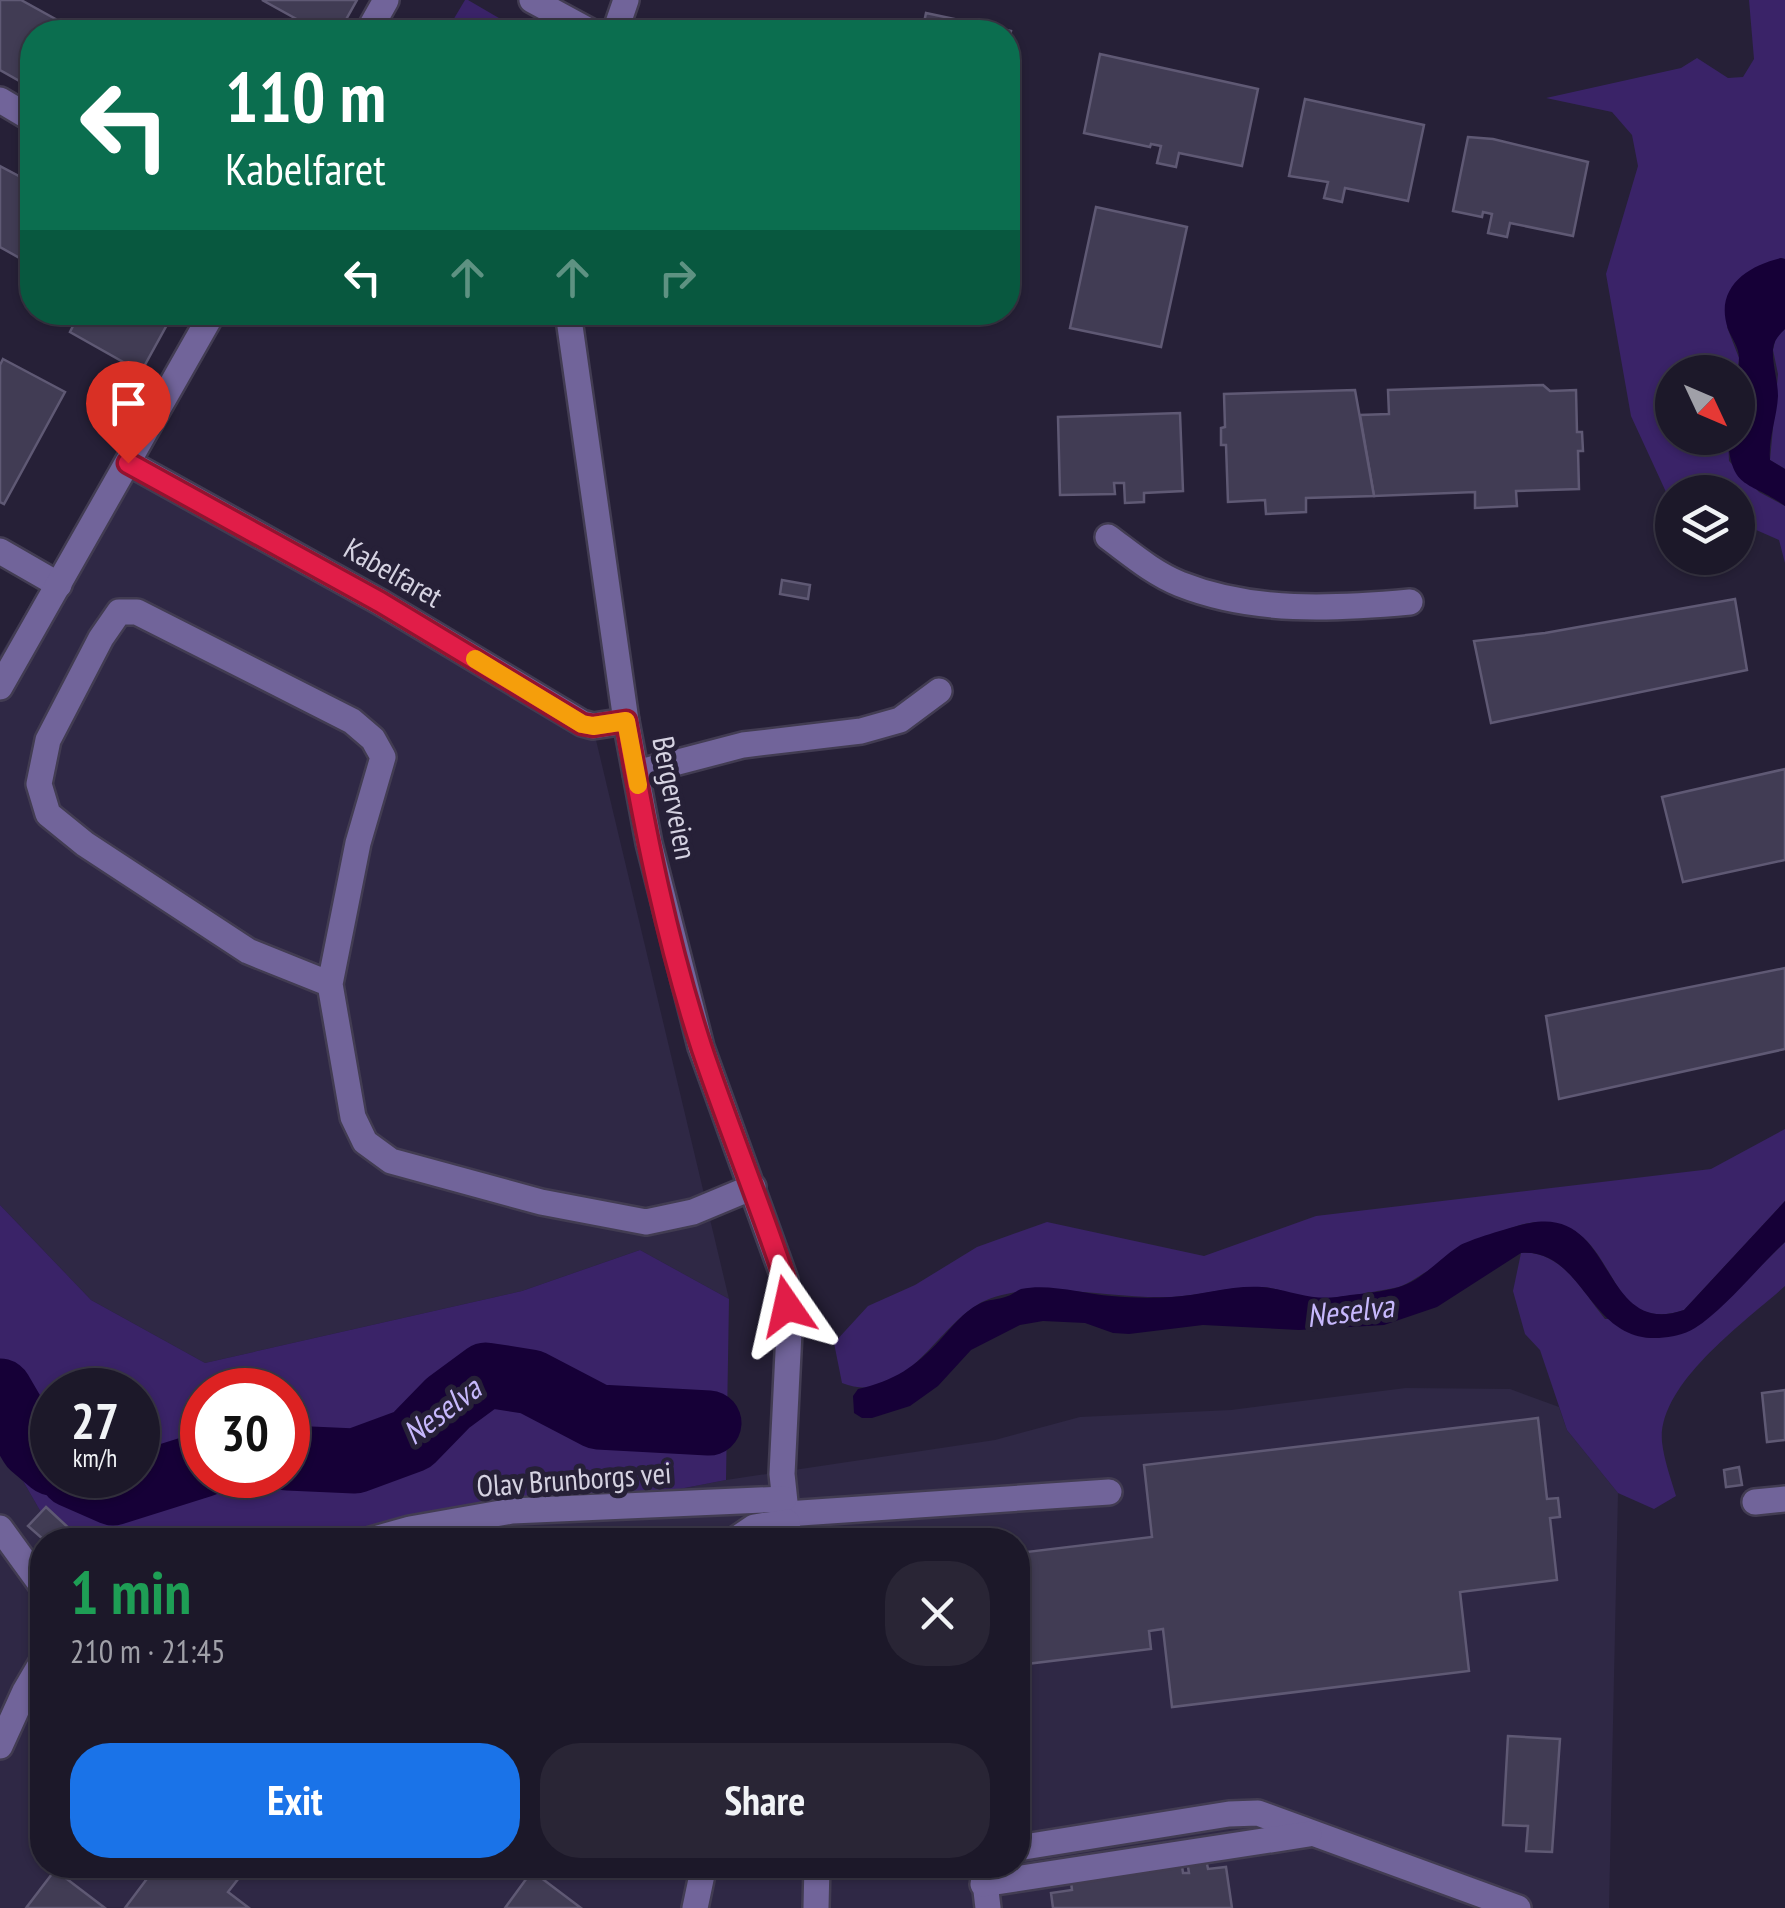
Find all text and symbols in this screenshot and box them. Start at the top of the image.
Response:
text: 110 m [225,51,386,141]
icon: left [60,60,190,190]
text: Kabelfaret [225,139,386,197]
icon: left [335,250,390,305]
icon: ahead [440,250,495,305]
icon: ahead [545,250,600,305]
icon: right [650,250,705,305]
north arrow [1655,355,1755,455]
map controls [1655,355,1755,575]
pin [86,361,171,464]
icon: arrive [101,376,156,431]
button: layers [1655,475,1755,575]
street label: Kabelfaret [338,528,451,616]
street label: Bergerveien [644,733,706,863]
position arrow [735,1254,839,1358]
water label: Neselva [1304,1284,1398,1336]
water label: Neselva [394,1366,491,1453]
speed limit sign: 30 [180,1368,310,1498]
text: 27 [71,1388,119,1453]
text: km/h [73,1442,117,1474]
street label: Olav Brunborgs vei [475,1452,673,1505]
text: 1 min [70,1553,191,1631]
button: close [885,1561,990,1666]
text: 210 m · 21:45 [70,1630,225,1672]
button: Exit [70,1743,520,1858]
button: Share [540,1743,990,1858]

